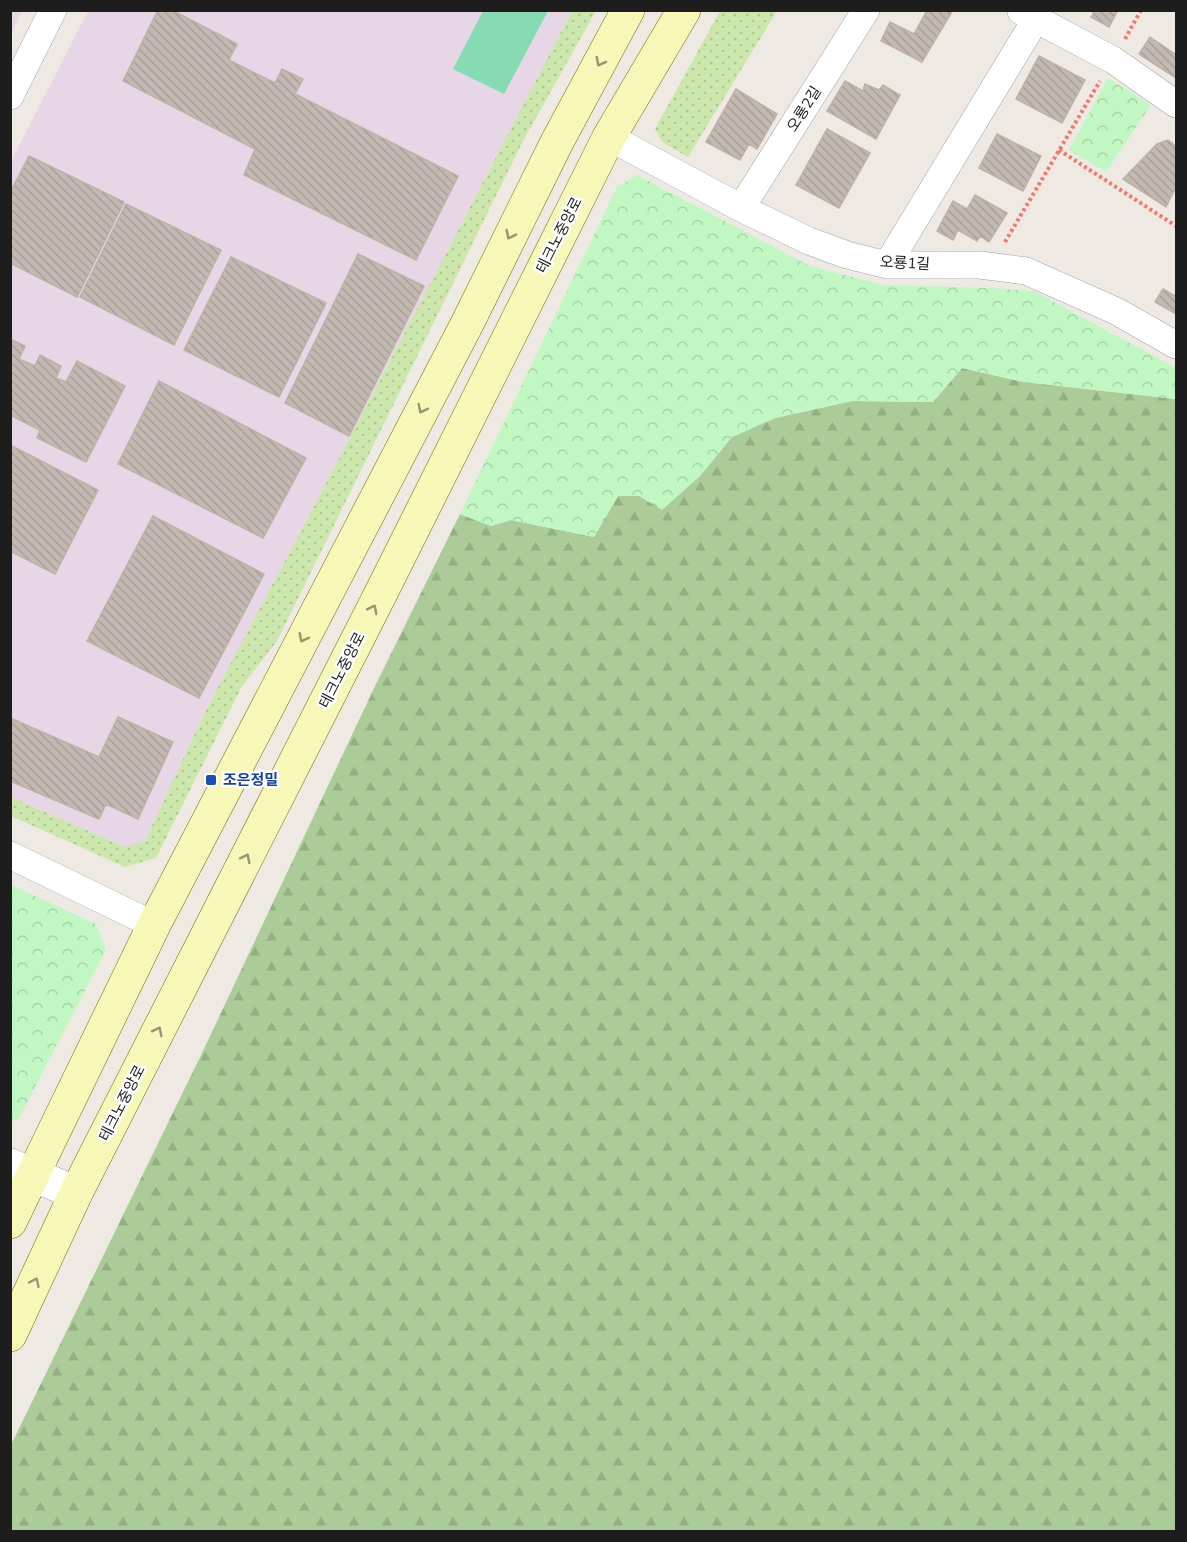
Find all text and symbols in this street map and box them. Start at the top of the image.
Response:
one-way arrow [596,56,607,66]
street label: 오룡2길 [782,82,826,136]
street label: 테크노중앙로 [531,194,587,276]
one-way arrow [506,229,518,240]
street label: 오룡1길 [879,252,931,274]
one-way arrow [418,403,429,413]
one-way arrow [365,604,377,615]
street label: 테크노중앙로 [314,629,370,711]
one-way arrow [299,632,310,642]
place label: 조은정밀 [223,770,278,790]
marker: 조은정밀 [204,773,218,787]
one-way arrow [239,853,250,864]
one-way arrow [151,1027,162,1038]
street label: 테크노중앙로 [94,1062,150,1144]
one-way arrow [28,1277,40,1288]

